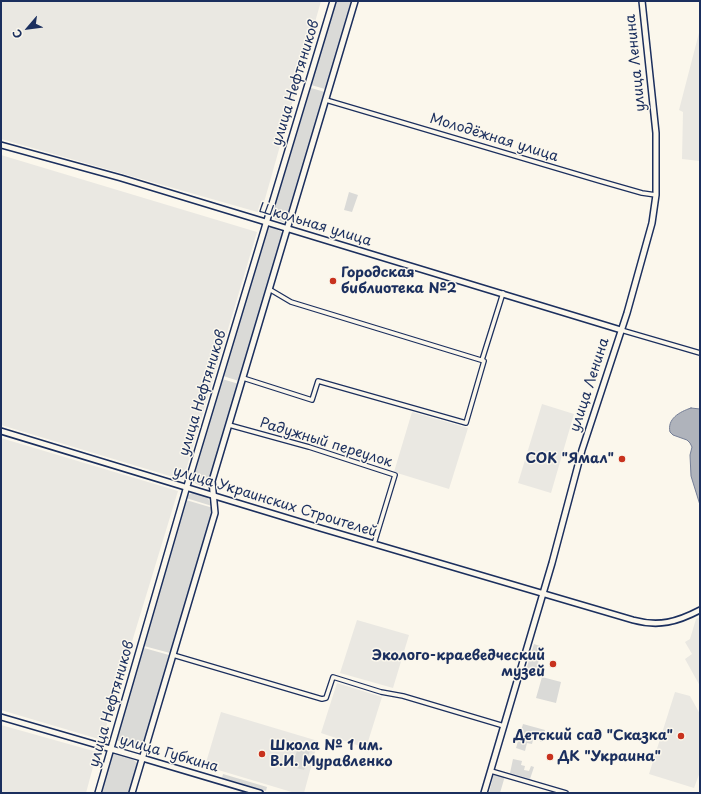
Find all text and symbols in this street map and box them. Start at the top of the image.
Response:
north arrow [8,8,48,48]
street label: улица Ленина [623,13,649,113]
street label: улица Нефтяников [269,18,323,148]
text: С [8,26,26,42]
street label: Молодёжная улица [428,110,560,166]
street label: Школьная улица [257,200,373,250]
place label: Городская библиотека №2 [341,265,457,298]
marker: Городская библиотека №2 [328,276,338,286]
street label: улица Нефтяников [176,328,230,458]
street label: улица Ленина [567,336,613,434]
street label: Радужный переулок [258,415,394,471]
place label: СОК "Ямал" [525,451,614,467]
marker: СОК "Ямал" [617,454,627,464]
street label: улица Украинских Строителей [171,463,379,541]
street label: улица Нефтяников [86,639,138,769]
place label: Эколого-краеведческий музей [372,648,545,680]
marker: Эколого-краеведческий музей [548,659,558,669]
place label: Детский сад "Сказка" [513,728,673,744]
marker: Детский сад "Сказка" [676,731,686,741]
street label: улица Губкина [118,732,220,776]
place label: Школа № 1 им. В.И. Муравленко [270,738,392,770]
marker: Школа № 1 им. В.И. Муравленко [257,749,267,759]
place label: ДК "Украина" [558,749,661,765]
marker: ДК "Украина" [545,752,555,762]

